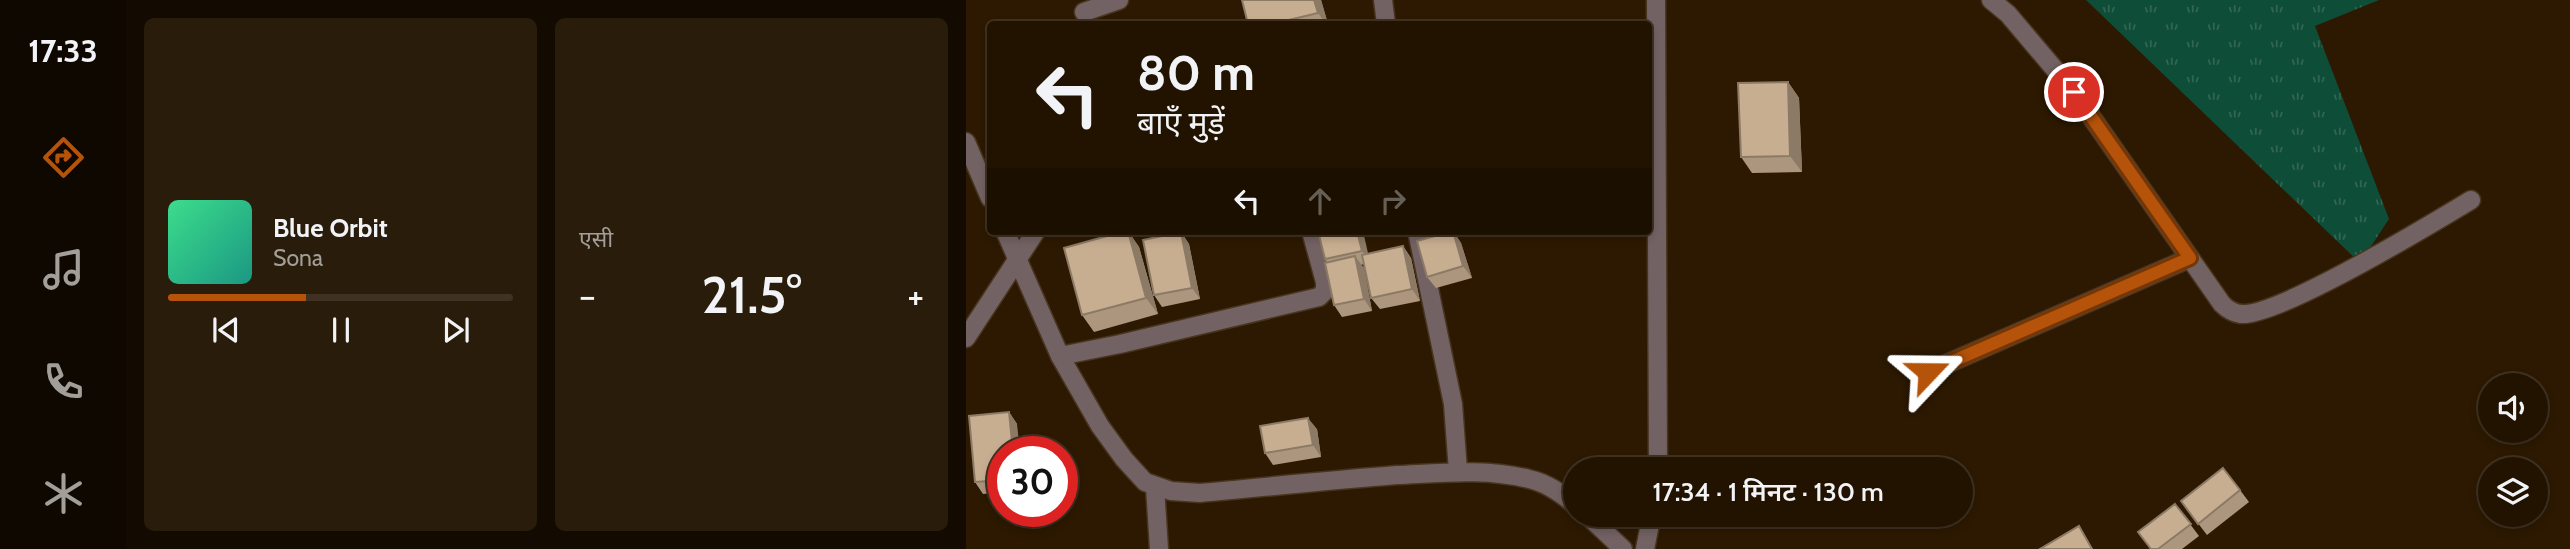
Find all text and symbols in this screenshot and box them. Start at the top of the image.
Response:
text: 17:33 [28,31,98,70]
text: 80 m [1137,43,1255,102]
icon: left [1022,49,1113,140]
pin [2044,62,2104,122]
icon: arrive [2055,73,2093,111]
text: बाएँ मुड़ें [1137,103,1225,142]
icon: directions [39,133,88,182]
icon: left [1228,182,1266,220]
icon: ahead [1301,182,1339,220]
icon: right [1374,182,1412,220]
text: Blue Orbit [273,212,388,244]
text: एसी [579,225,613,253]
text: Sona [273,244,323,272]
icon: music [39,245,88,294]
text: 21.5° [701,263,802,326]
text: − [579,272,596,319]
text: + [907,272,924,319]
icon: previous [207,311,245,349]
icon: pause [322,311,360,349]
icon: next [437,311,475,349]
position arrow [1891,335,1965,409]
icon: phone [39,357,88,406]
map controls [2478,373,2548,527]
button: sound [2478,373,2548,443]
speed limit sign: 30 [987,436,1078,527]
button: layers [2478,457,2548,527]
icon: climate [39,469,88,518]
text: 17:34 · 1 मिनट · 130 m [1652,476,1884,508]

